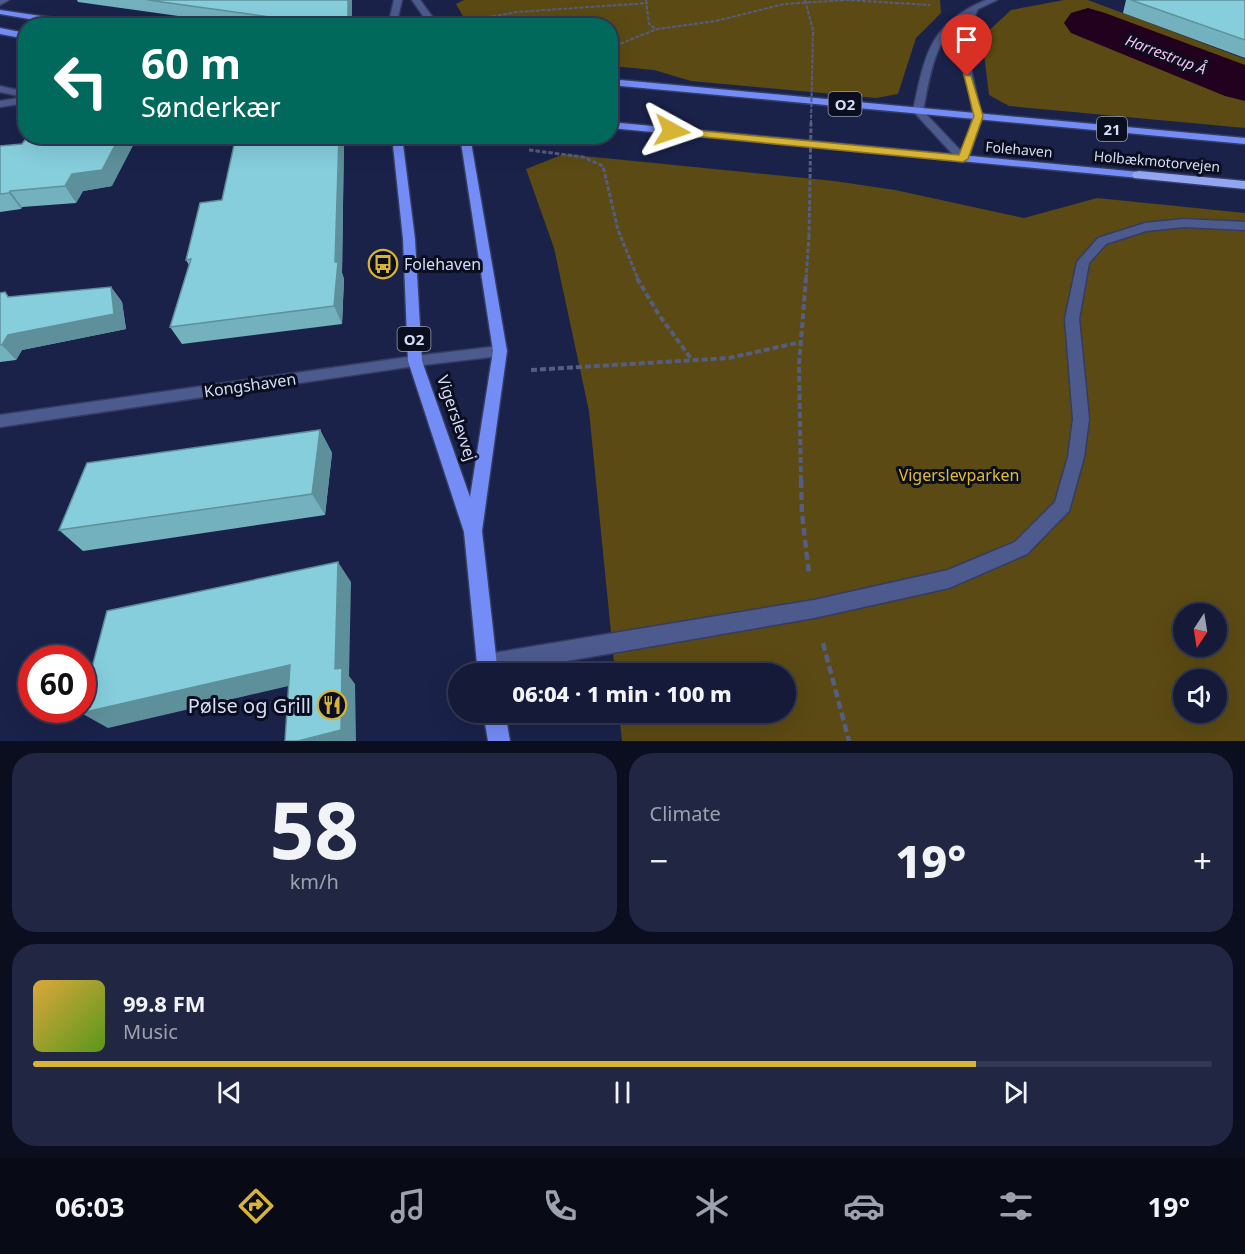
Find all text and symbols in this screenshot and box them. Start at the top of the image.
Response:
pin [941,14,992,76]
icon: arrive [950,23,983,56]
water label: Harrestrup Å [1123,29,1209,79]
text: 60 m [141,34,241,91]
icon: left [42,42,120,120]
text: Sønderkær [141,88,281,125]
road number: O2 [828,92,862,116]
position arrow [640,99,704,163]
road number: 21 [1097,117,1127,141]
street label: Folehaven [985,137,1053,161]
street label: Holbækmotorvejen [1093,146,1221,176]
bus stop icon: Folehaven [367,248,399,280]
place label: Folehaven [404,253,481,275]
road number: O2 [398,327,430,351]
street label: Kongshaven [202,368,298,402]
street label: Vigerslevvej [432,372,482,464]
park label: Vigerslevparken [899,464,1019,486]
north arrow [1173,603,1227,657]
map controls [1173,603,1227,723]
speed limit sign: 60 [18,645,96,723]
button: sound [1173,669,1227,723]
text: 06:04 · 1 min · 100 m [512,678,732,708]
restaurant icon: Pølse og Grill [316,689,348,721]
place label: Pølse og Grill [188,692,311,719]
text: 58 [270,776,359,882]
text: Climate [650,800,721,827]
text: 19° [895,830,966,891]
text: − [650,838,668,883]
text: + [1193,838,1212,883]
text: km/h [290,868,339,895]
text: 99.8 FM [123,988,205,1018]
text: Music [123,1018,178,1045]
icon: previous [213,1076,246,1109]
icon: pause [606,1076,639,1109]
icon: next [999,1076,1032,1109]
icon: directions [235,1185,277,1227]
icon: music [387,1185,429,1227]
icon: phone [539,1185,581,1227]
icon: climate [691,1185,733,1227]
icon: car [843,1185,885,1227]
icon: filters [995,1185,1037,1227]
text: 06:03 [55,1188,124,1225]
text: 19° [1148,1188,1190,1225]

